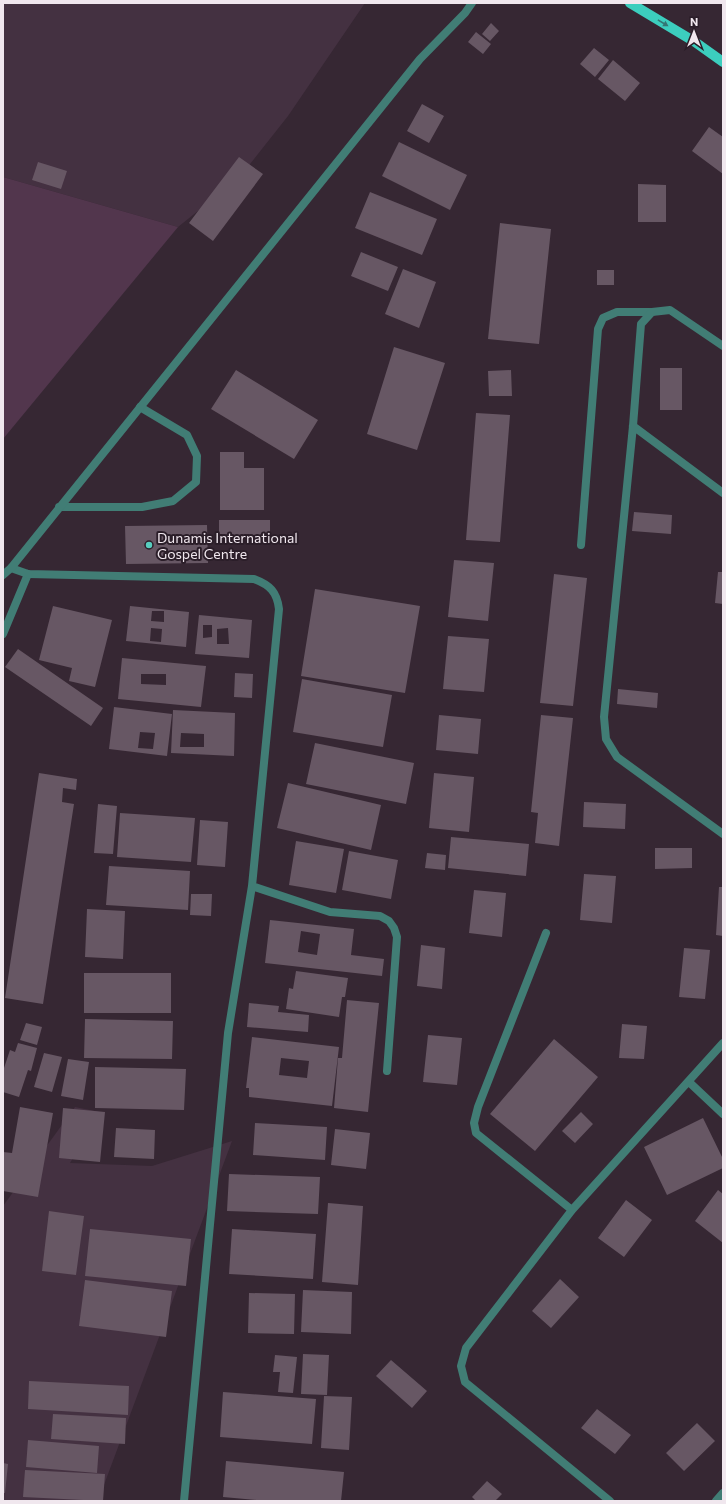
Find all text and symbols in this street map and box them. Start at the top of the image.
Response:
north arrow [674,12,714,52]
text: N [690,15,698,28]
one-way arrow [657,19,669,26]
place label: Dunamis International Gospel Centre [157,529,298,562]
marker: Dunamis International Gospel Centre [144,540,154,550]

